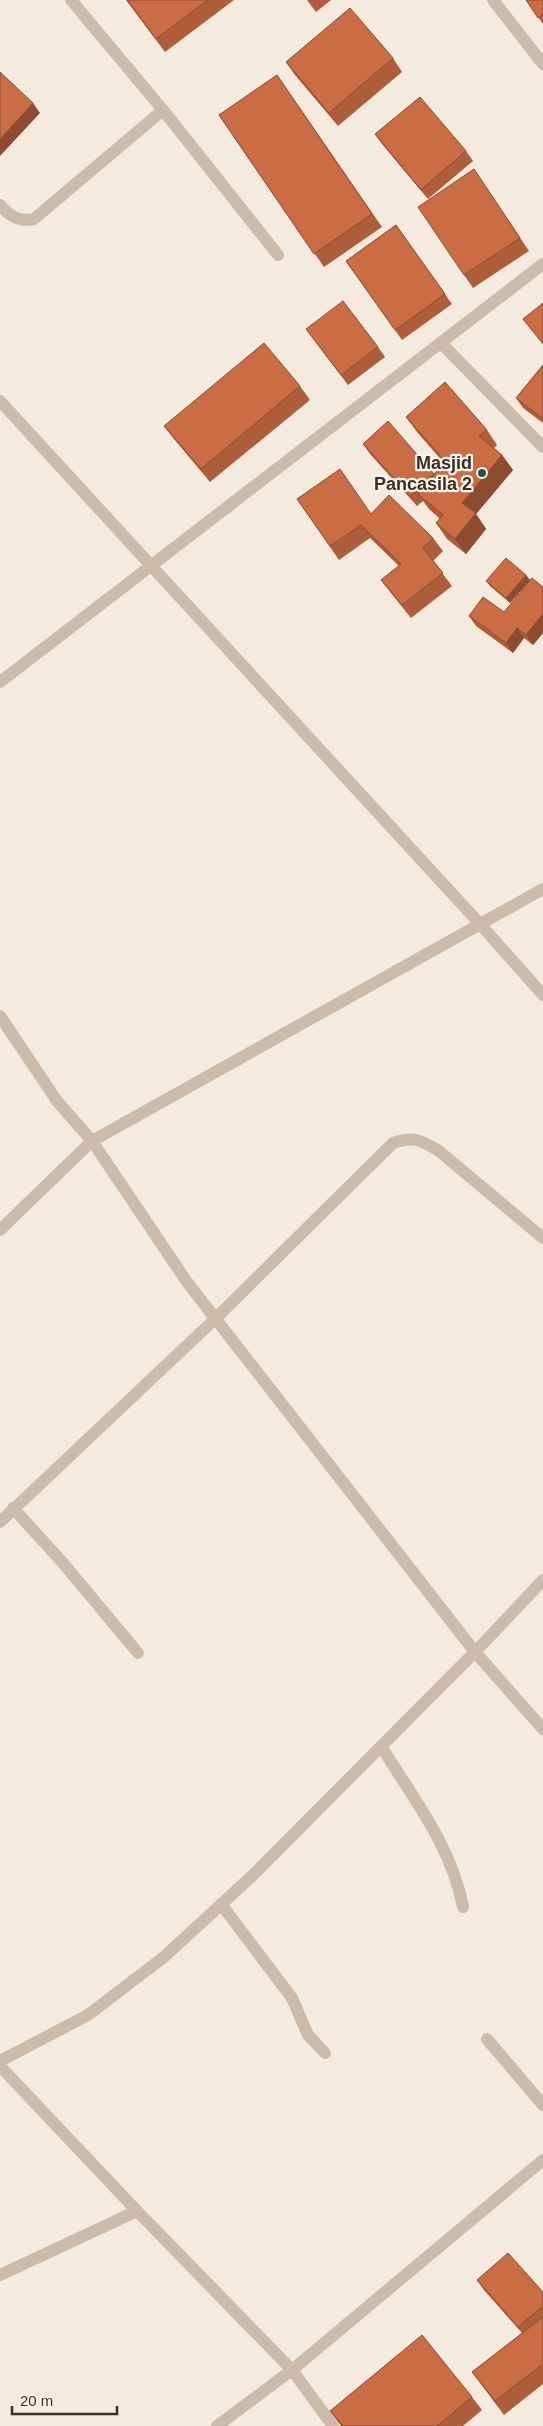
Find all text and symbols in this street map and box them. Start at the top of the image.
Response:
place label: Masjid Pancasila 2 [374,453,472,494]
marker: Masjid Pancasila 2 [476,467,488,479]
scale bar [12,2384,118,2416]
text: 20 m [20,2392,53,2409]

